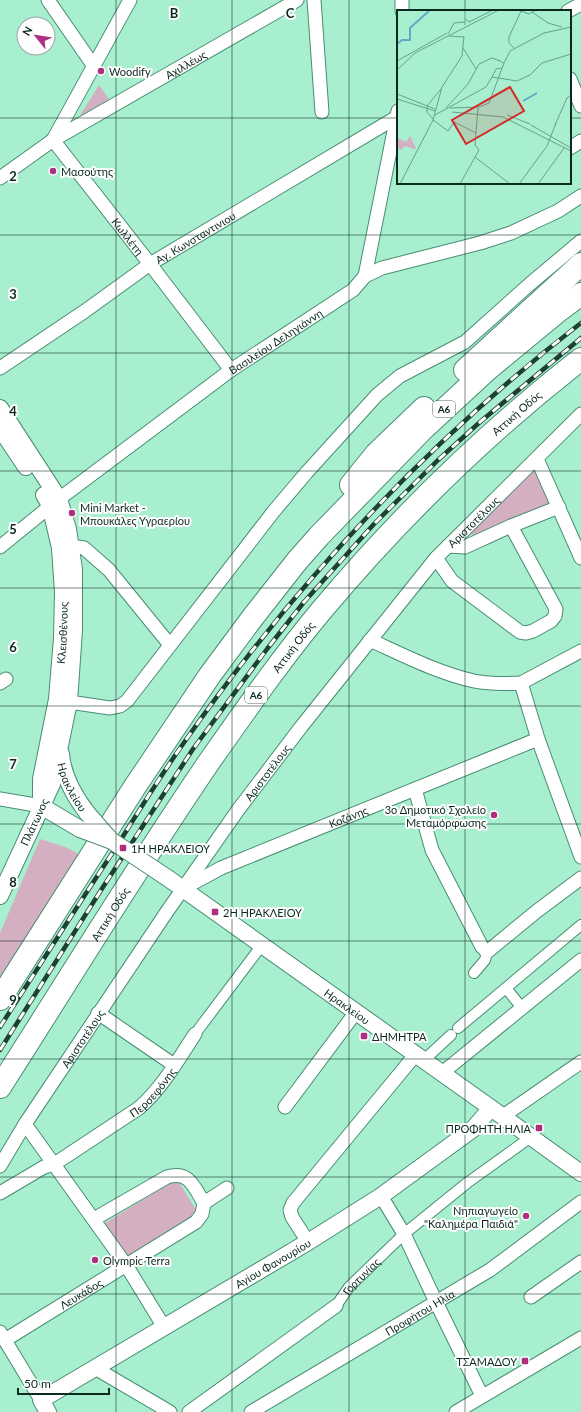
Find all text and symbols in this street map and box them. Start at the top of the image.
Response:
text: B [170,5,179,21]
text: C [286,5,295,21]
inset map [397,10,571,184]
north arrow [16,16,56,56]
text: N [19,24,35,38]
street label: Αχιλλέως [162,47,209,81]
place label: Woodify [109,65,151,78]
marker: Woodify [96,66,106,76]
place label: Μασούτης [61,165,113,178]
marker: Μασούτης [48,166,58,176]
text: 2 [9,168,17,184]
street label: Αγ. Κωνσταντινιου [153,208,238,266]
street label: Κωλλέτη [110,215,147,257]
text: 3 [9,286,17,302]
street label: Βασιλείου Δεληγιάννη [226,306,325,376]
street label: Αττική Οδός [489,388,543,437]
road number: Α6 [433,401,455,417]
text: 4 [9,403,17,419]
street label: Αριστοτέλους [445,493,502,550]
place label: Mini Market - Μπουκάλες Υγραερίου [80,501,190,527]
marker: Mini Market - Μπουκάλες Υγραερίου [67,508,77,518]
text: 5 [9,521,17,537]
street label: Κλεισθένους [53,602,69,664]
street label: Αττική Οδός [269,618,317,675]
text: 6 [9,639,17,655]
road number: Α6 [245,687,267,703]
street label: Αριστοτέλους [241,741,292,803]
text: 7 [9,756,17,772]
street label: Ηρακλείου [56,761,90,813]
street label: Πλάτωνος [17,796,51,848]
street label: Κοζάνης [327,803,369,830]
place label: 3ο Δημοτικό Σχολείο Μεταμόρφωσης [385,803,486,829]
marker: 3ο Δημοτικό Σχολείο Μεταμόρφωσης [489,810,499,820]
place label: 1Η ΗΡΑΚΛΕΙΟΥ [131,842,210,855]
marker: 1Η ΗΡΑΚΛΕΙΟΥ [118,843,128,853]
text: 8 [9,874,17,890]
street label: Αττική Οδός [88,885,131,943]
place label: 2Η ΗΡΑΚΛΕΙΟΥ [223,906,302,919]
marker: 2Η ΗΡΑΚΛΕΙΟΥ [210,907,220,917]
street label: Ηρακλείου [322,985,373,1026]
text: 9 [9,992,17,1008]
street label: Αριστοτέλους [58,1007,106,1070]
place label: ΔΗΜΗΤΡΑ [372,1030,427,1043]
marker: ΔΗΜΗΤΡΑ [359,1031,369,1041]
street label: Περσεφόνης [127,1065,178,1119]
place label: ΠΡΟΦΗΤΗ ΗΛΙΑ [446,1122,532,1135]
marker: ΠΡΟΦΗΤΗ ΗΛΙΑ [534,1123,544,1133]
place label: Νηπιαγωγείο "Καλημέρα Παιδιά" [424,1204,518,1230]
marker: Νηπιαγωγείο "Καλημέρα Παιδιά" [521,1211,531,1221]
street label: Αγίου Φανουρίου [232,1236,313,1290]
place label: Olympic Terra [103,1254,170,1267]
marker: Olympic Terra [90,1255,100,1265]
street label: Γορτυνίας [339,1255,382,1297]
street label: Λευκάδος [57,1275,104,1311]
street label: Προφήτου Ηλία [382,1286,457,1338]
place label: ΤΣΑΜΑΔΟΥ [456,1355,517,1368]
marker: ΤΣΑΜΑΔΟΥ [520,1356,530,1366]
scale bar [18,1370,109,1396]
text: 50 m [24,1376,51,1391]

